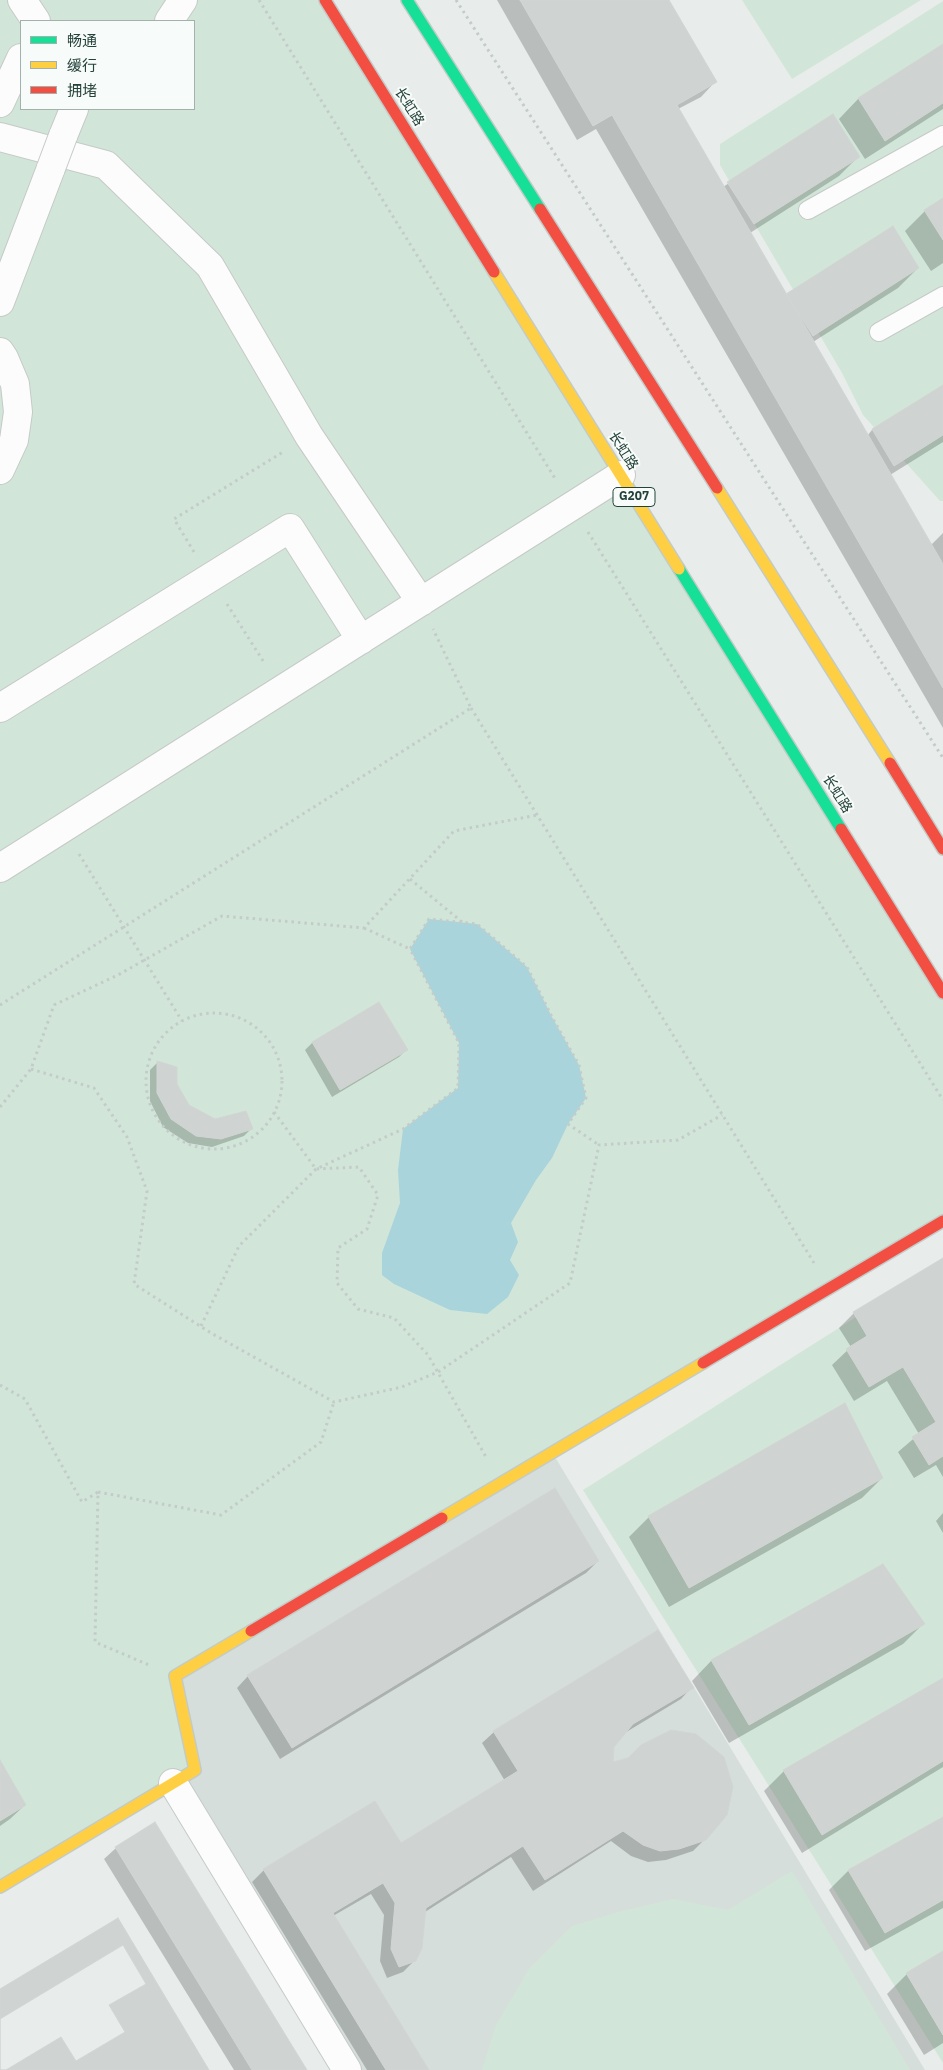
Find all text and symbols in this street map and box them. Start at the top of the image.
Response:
legend [20,20,195,110]
text: 畅通 [67,31,97,50]
text: 缓行 [67,56,97,75]
text: 拥堵 [67,81,97,100]
street label: 长虹路 [391,85,427,129]
street label: 长虹路 [605,429,641,473]
road number: G207 [613,488,655,507]
street label: 长虹路 [819,772,855,816]

